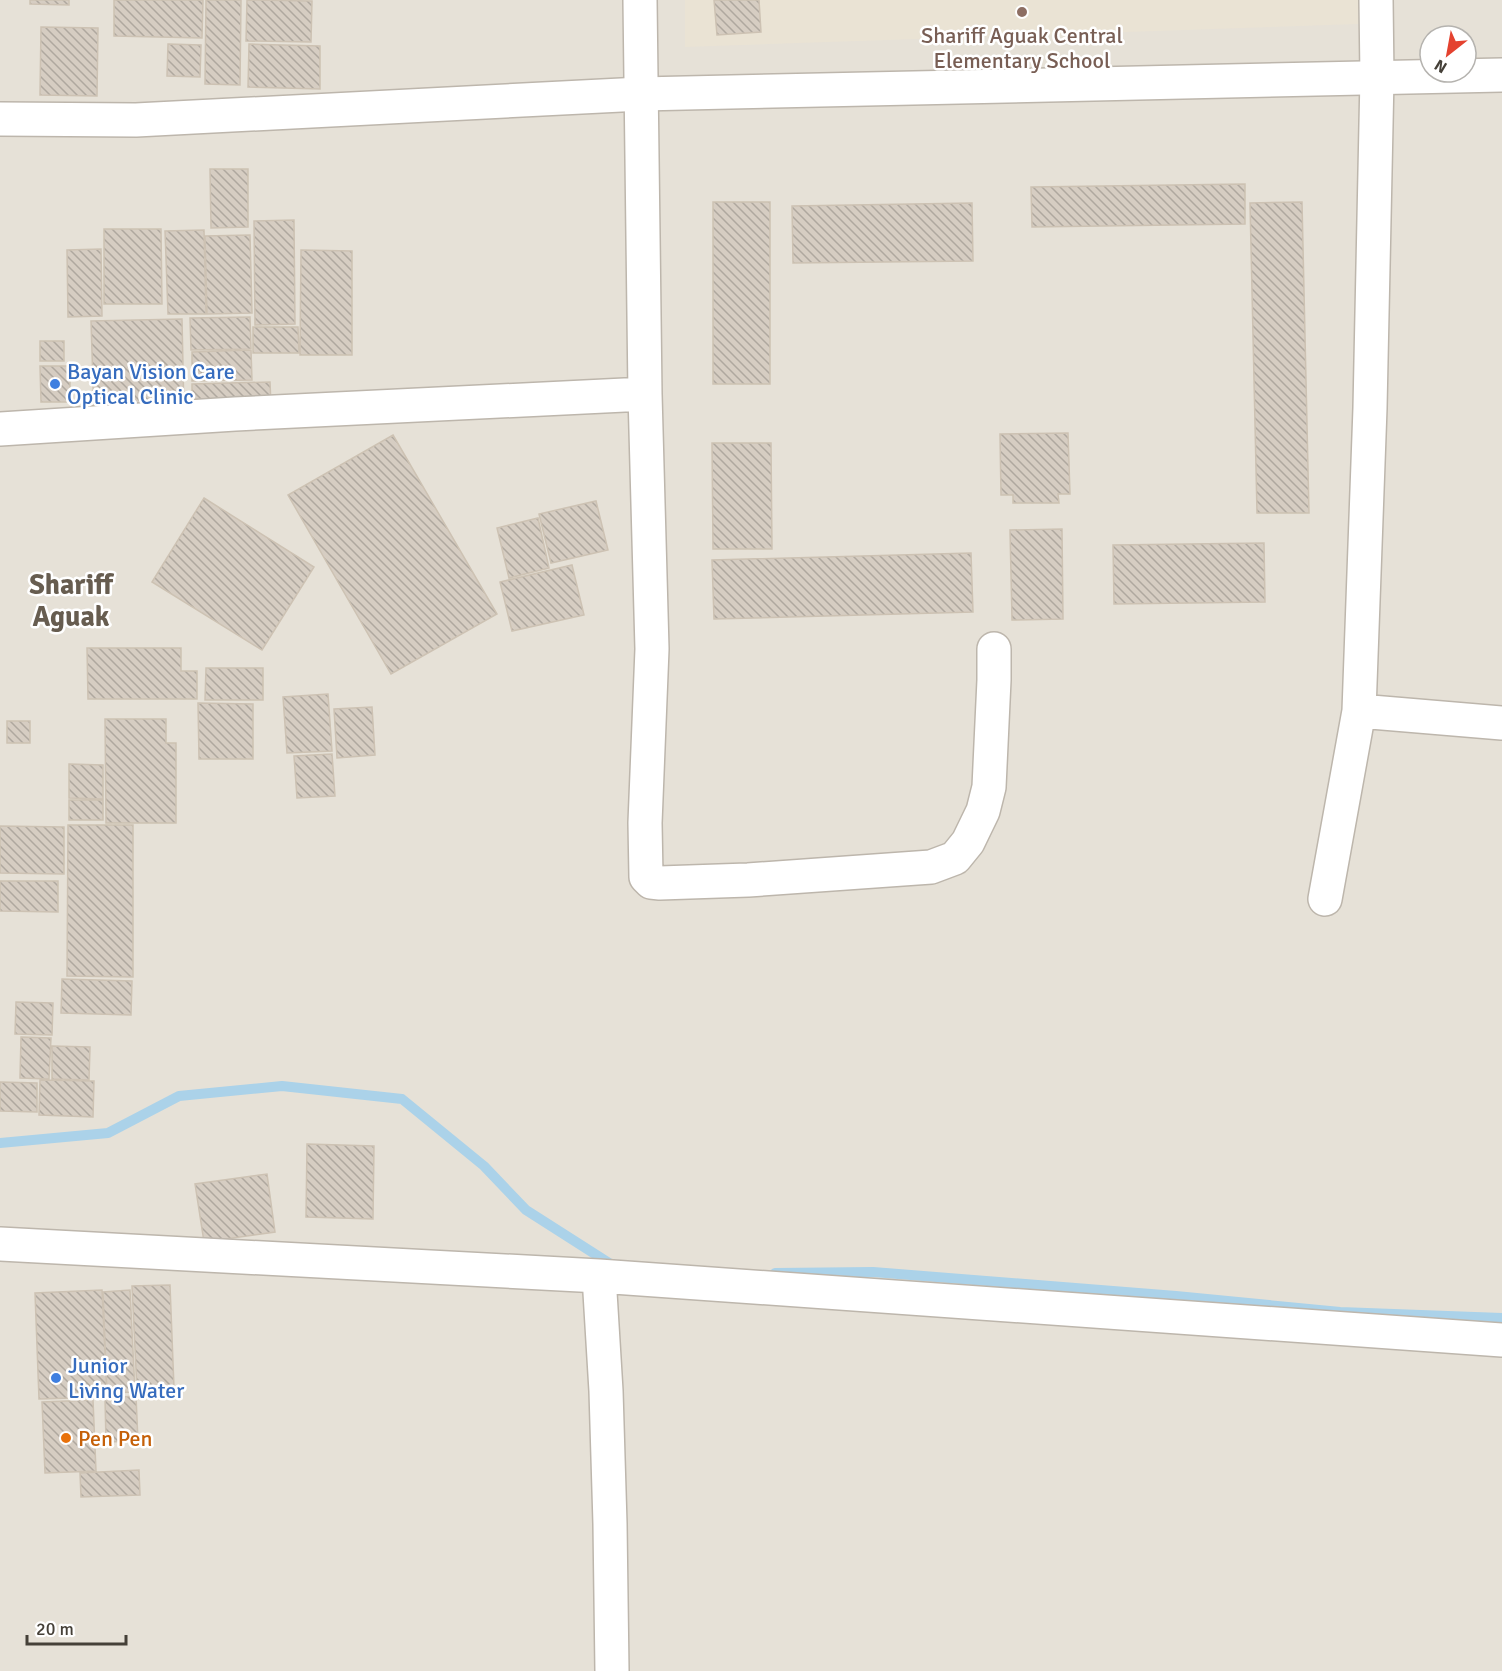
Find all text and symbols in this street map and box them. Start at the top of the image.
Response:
marker: Shariff Aguak Central Elementary School [1015,5,1029,19]
place label: Shariff Aguak Central Elementary School [921,22,1123,74]
north arrow [1418,24,1478,84]
text: N [1431,55,1451,77]
place label: Bayan Vision Care Optical Clinic [67,358,235,410]
marker: Bayan Vision Care Optical Clinic [48,377,62,391]
district label: Shariff Aguak [29,568,114,634]
place label: Junior Living Water [68,1352,184,1404]
marker: Junior Living Water [49,1371,63,1385]
place label: Pen Pen [78,1425,153,1452]
marker: Pen Pen [59,1431,73,1445]
scale bar [27,1608,126,1646]
text: 20 m [36,1618,74,1640]

